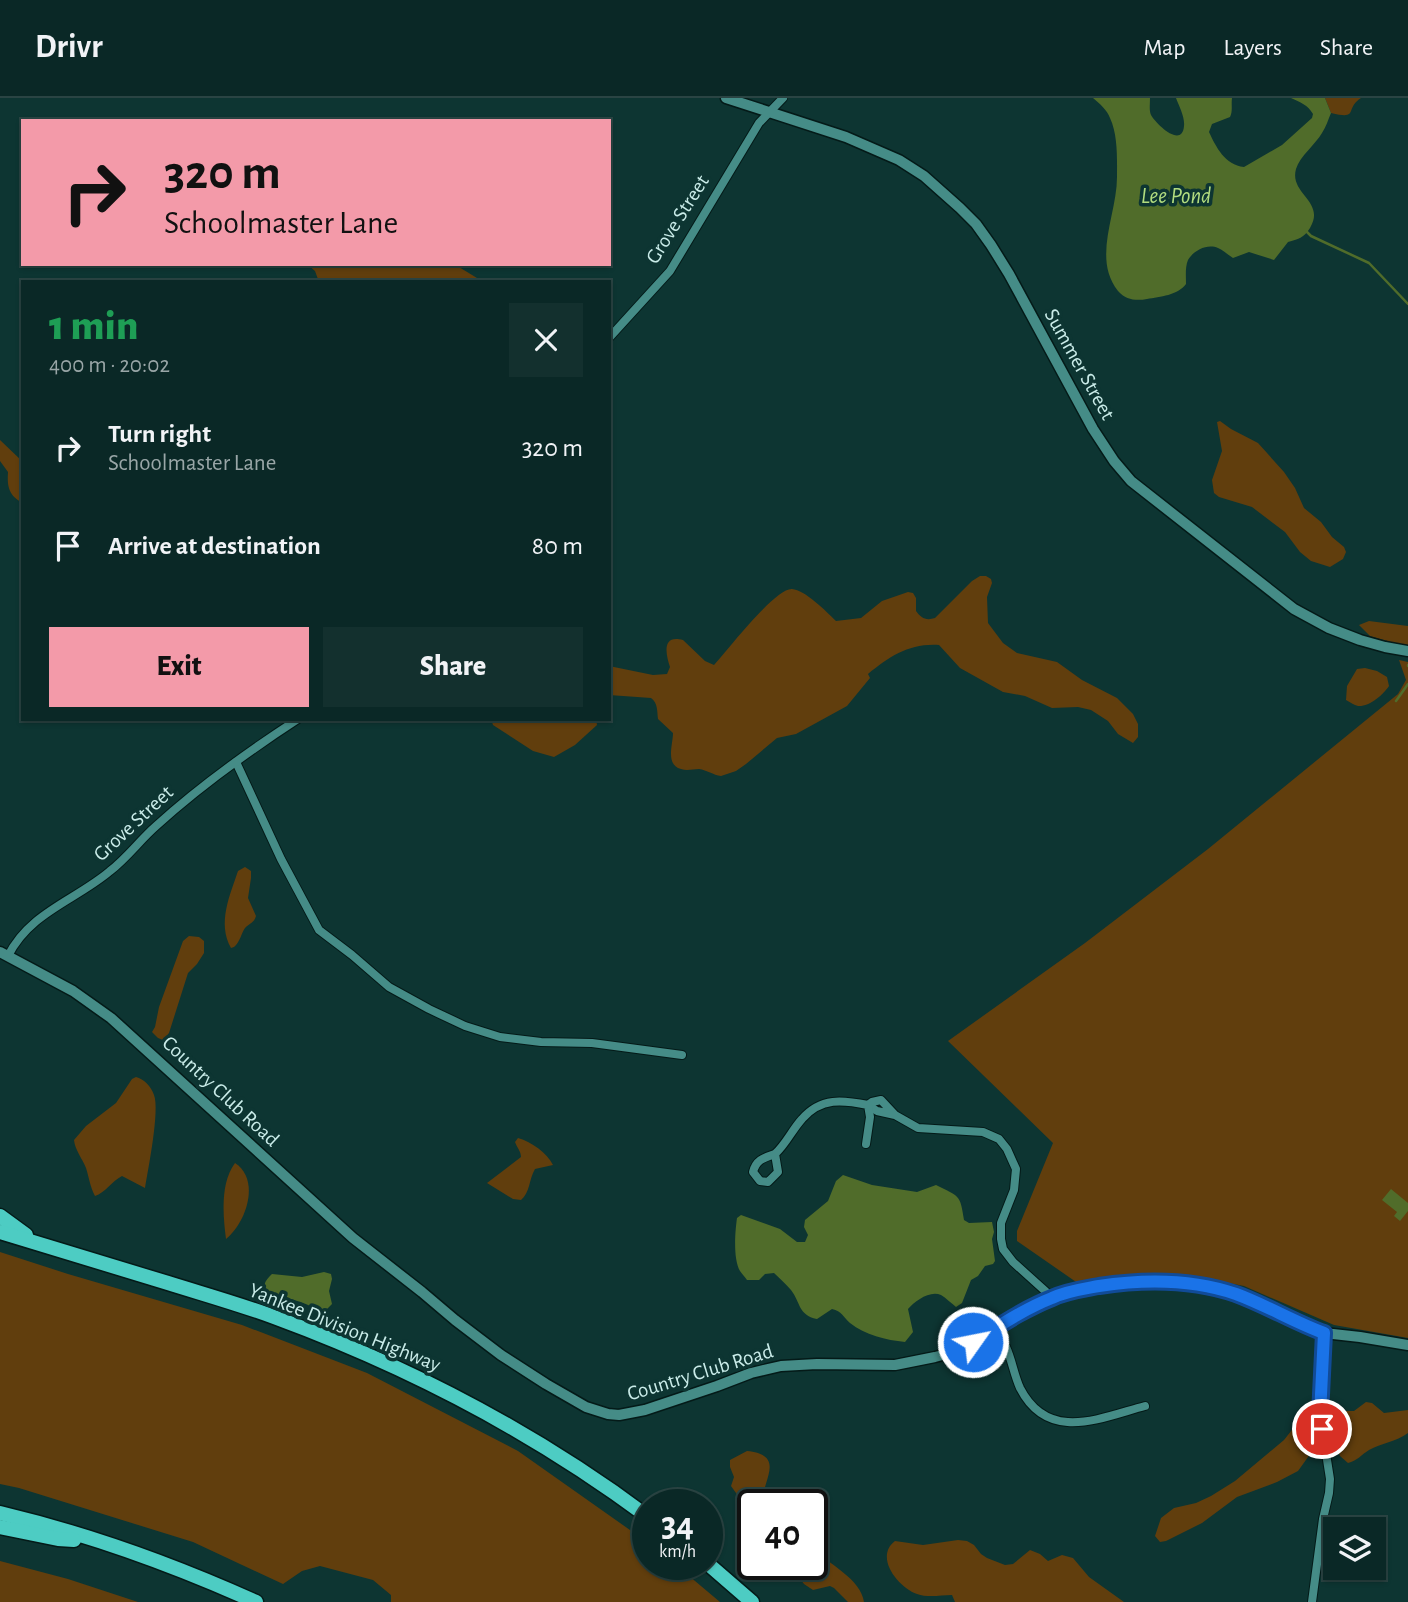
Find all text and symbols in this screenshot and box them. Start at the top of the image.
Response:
text: Drivr [35,31,103,64]
text: Map [1143,36,1185,60]
text: Layers [1223,36,1282,60]
text: Share [1320,36,1373,60]
icon: right [49,147,140,238]
text: 320 m [164,149,281,198]
street label: Grove Street [642,171,713,267]
water label: Lee Pond [1141,185,1211,208]
text: Schoolmaster Lane [164,207,398,239]
button: close [509,303,583,377]
text: 1 min [49,305,138,347]
street label: Summer Street [1041,305,1119,423]
text: 400 m · 20:02 [49,354,170,377]
text: Turn right [108,421,211,447]
icon: right [49,429,87,467]
text: 320 m [522,435,583,461]
text: Schoolmaster Lane [108,452,276,475]
icon: arrive [49,527,87,565]
text: Arrive at destination [108,533,321,559]
text: 80 m [532,533,583,559]
button: Exit [49,627,309,707]
button: Share [323,627,583,707]
street label: Grove Street [90,781,177,865]
street label: Country Club Road [158,1032,283,1151]
street label: Yankee Division Highway [246,1279,444,1375]
position arrow [936,1305,1010,1379]
street label: Country Club Road [625,1340,776,1405]
pin [1292,1399,1352,1459]
icon: arrive [1303,1410,1341,1448]
speed limit sign: 40 [737,1489,828,1580]
text: 34 [661,1508,694,1543]
map controls [1323,1517,1386,1580]
button: layers [1323,1517,1386,1580]
text: km/h [659,1543,696,1561]

